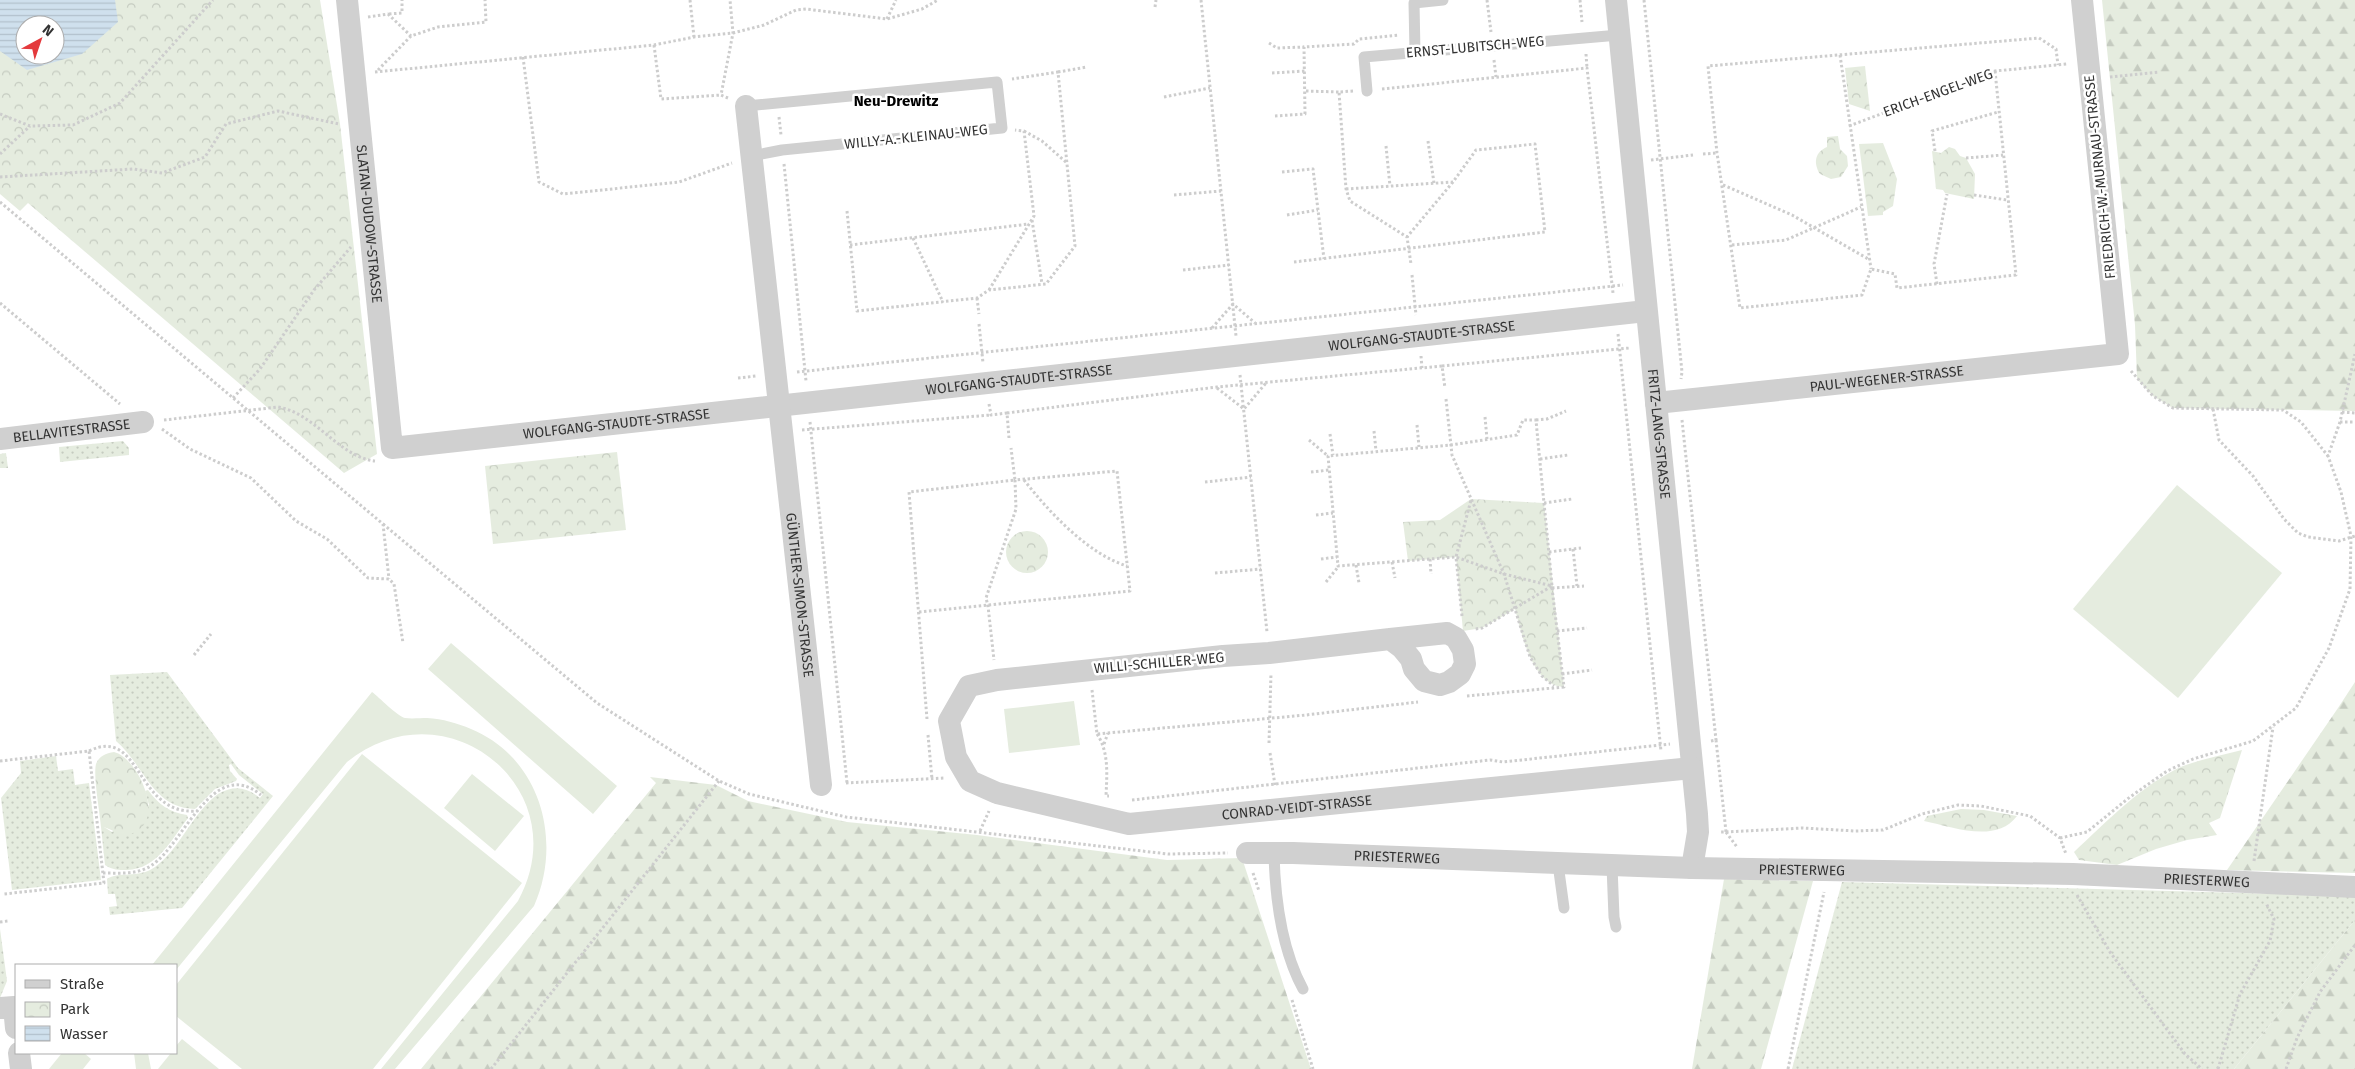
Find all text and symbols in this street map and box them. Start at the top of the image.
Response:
north arrow [15,15,65,65]
text: N [39,21,57,40]
street label: ERNST-LUBITSCH-WEG [1405,32,1545,62]
street label: ERICH-ENGEL-WEG [1881,65,1995,121]
street label: FRIEDRICH-W.-MURNAU-STRASSE [2081,74,2119,280]
district label: Neu-Drewitz [854,92,938,110]
street label: WILLY-A.-KLEINAU-WEG [843,121,989,153]
street label: SLATAN-DUDOW-STRASSE [353,144,386,304]
street label: WOLFGANG-STAUDTE-STRASSE [1327,317,1516,354]
street label: WOLFGANG-STAUDTE-STRASSE [925,361,1113,398]
street label: PAUL-WEGENER-STRASSE [1809,362,1965,395]
street label: FRITZ-LANG-STRASSE [1644,368,1674,500]
street label: WOLFGANG-STAUDTE-STRASSE [522,405,711,442]
street label: BELLAVITESTRASSE [12,415,131,446]
street label: GÜNTHER-SIMON-STRASSE [782,512,818,678]
street label: WILLI-SCHILLER-WEG [1093,649,1225,677]
street label: CONRAD-VEIDT-STRASSE [1221,791,1373,823]
street label: PRIESTERWEG [1353,847,1440,867]
street label: PRIESTERWEG [1758,861,1845,879]
street label: PRIESTERWEG [2163,870,2250,891]
legend [15,964,178,1054]
text: Straße [60,975,104,993]
text: Park [60,1000,90,1018]
text: Wasser [60,1025,108,1043]

